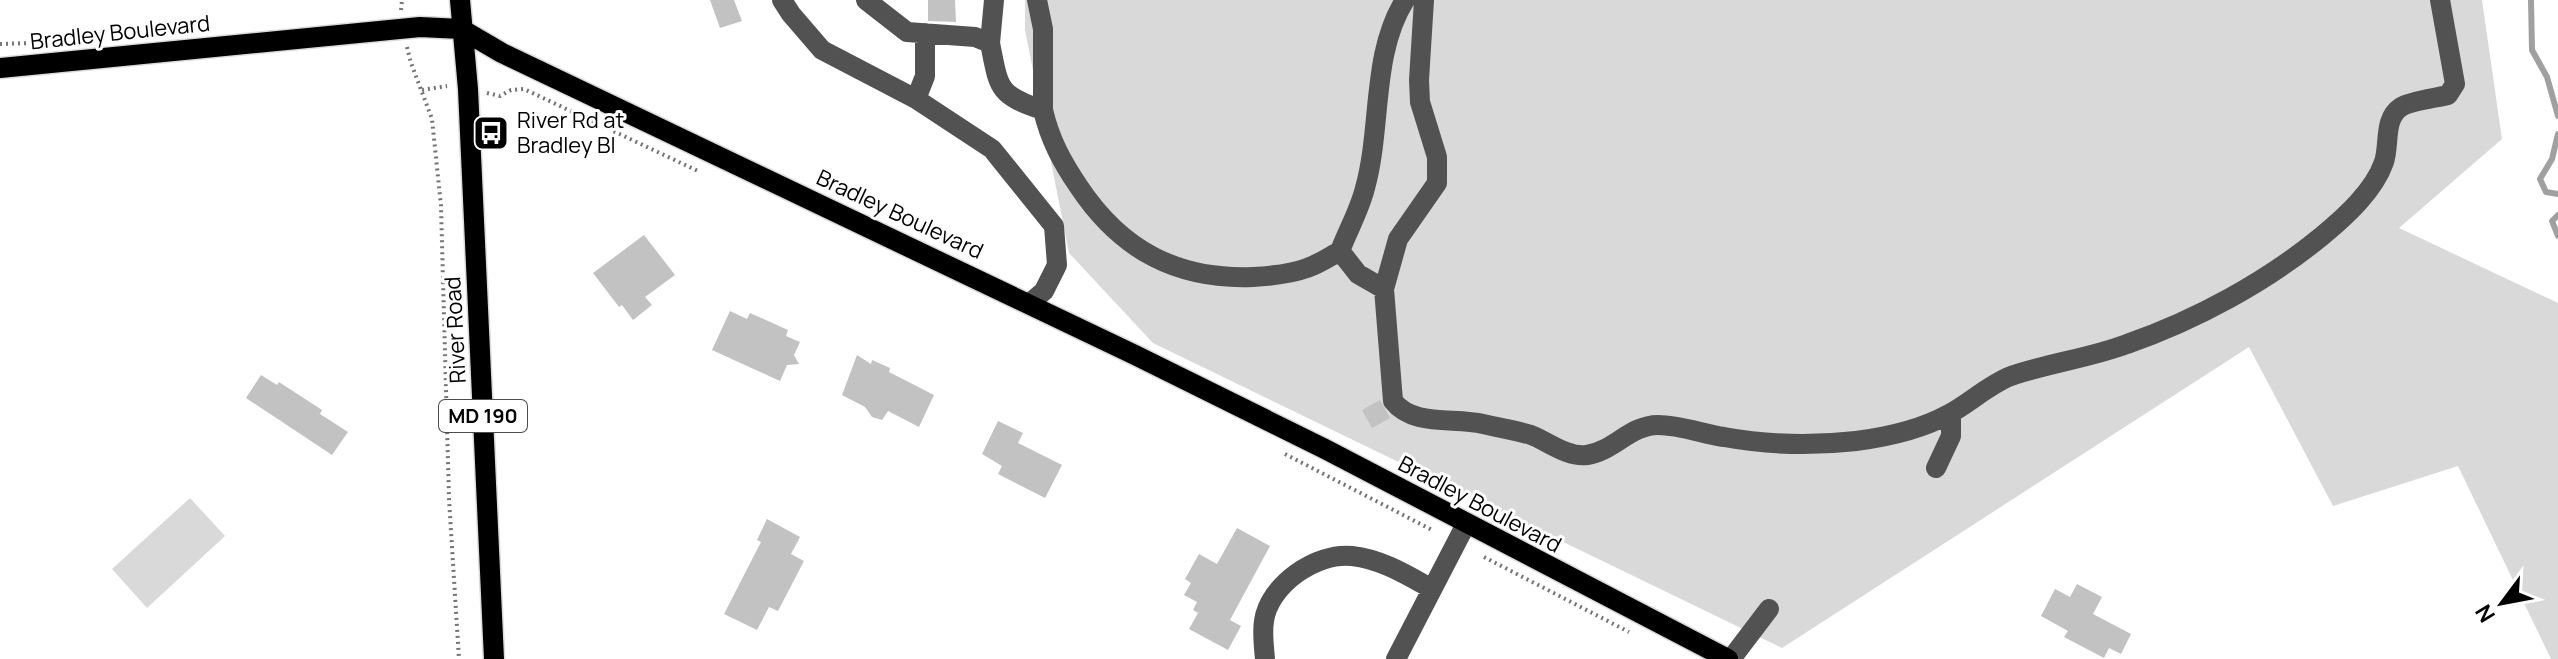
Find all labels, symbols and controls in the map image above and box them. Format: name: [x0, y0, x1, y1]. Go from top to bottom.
street label: Bradley Boulevard: [29, 8, 211, 56]
place label: River Rd at Bradley Bl: [517, 105, 624, 160]
bus stop icon: River Rd at Bradley Bl: [472, 114, 510, 152]
street label: Bradley Boulevard: [812, 162, 988, 266]
street label: River Road: [437, 276, 473, 384]
road number: MD 190: [439, 400, 527, 432]
street label: Bradley Boulevard: [1393, 448, 1567, 560]
north arrow: [2462, 563, 2542, 643]
text: N: [2468, 599, 2502, 628]

